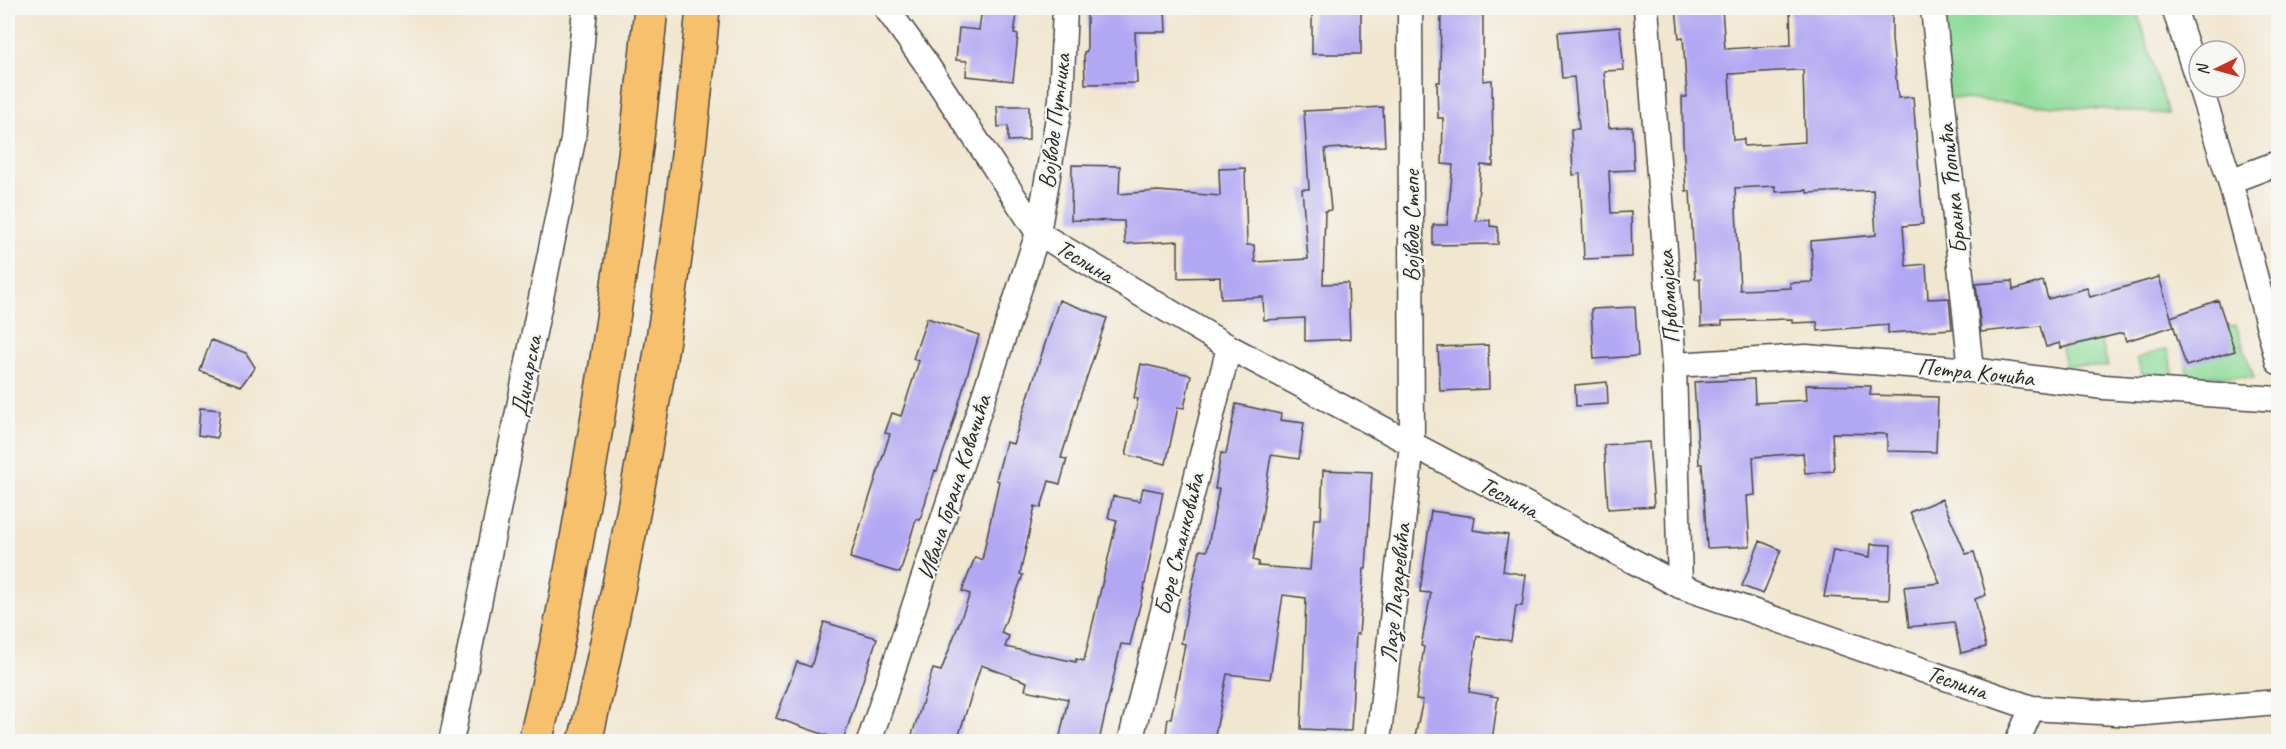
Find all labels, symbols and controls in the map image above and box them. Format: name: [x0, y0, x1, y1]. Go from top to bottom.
north arrow: [2187, 39, 2247, 99]
street label: Војводе Путника: [1031, 51, 1077, 190]
text: N: [2192, 61, 2213, 76]
street label: Бранка Ћопића: [1930, 121, 1974, 255]
street label: Војводе Степе: [1396, 168, 1426, 282]
street label: Теслина: [1051, 232, 1121, 291]
street label: Првомајска: [1650, 248, 1686, 345]
street label: Динарска: [503, 331, 549, 419]
street label: Петра Кочића: [1916, 351, 2037, 393]
street label: Ивана Горана Ковачића: [910, 389, 998, 583]
street label: Боре Станковића: [1147, 469, 1211, 618]
street label: Теслина: [1474, 469, 1545, 526]
street label: Лазе Лазаревића: [1373, 520, 1418, 664]
street label: Теслина: [1923, 658, 1993, 707]

